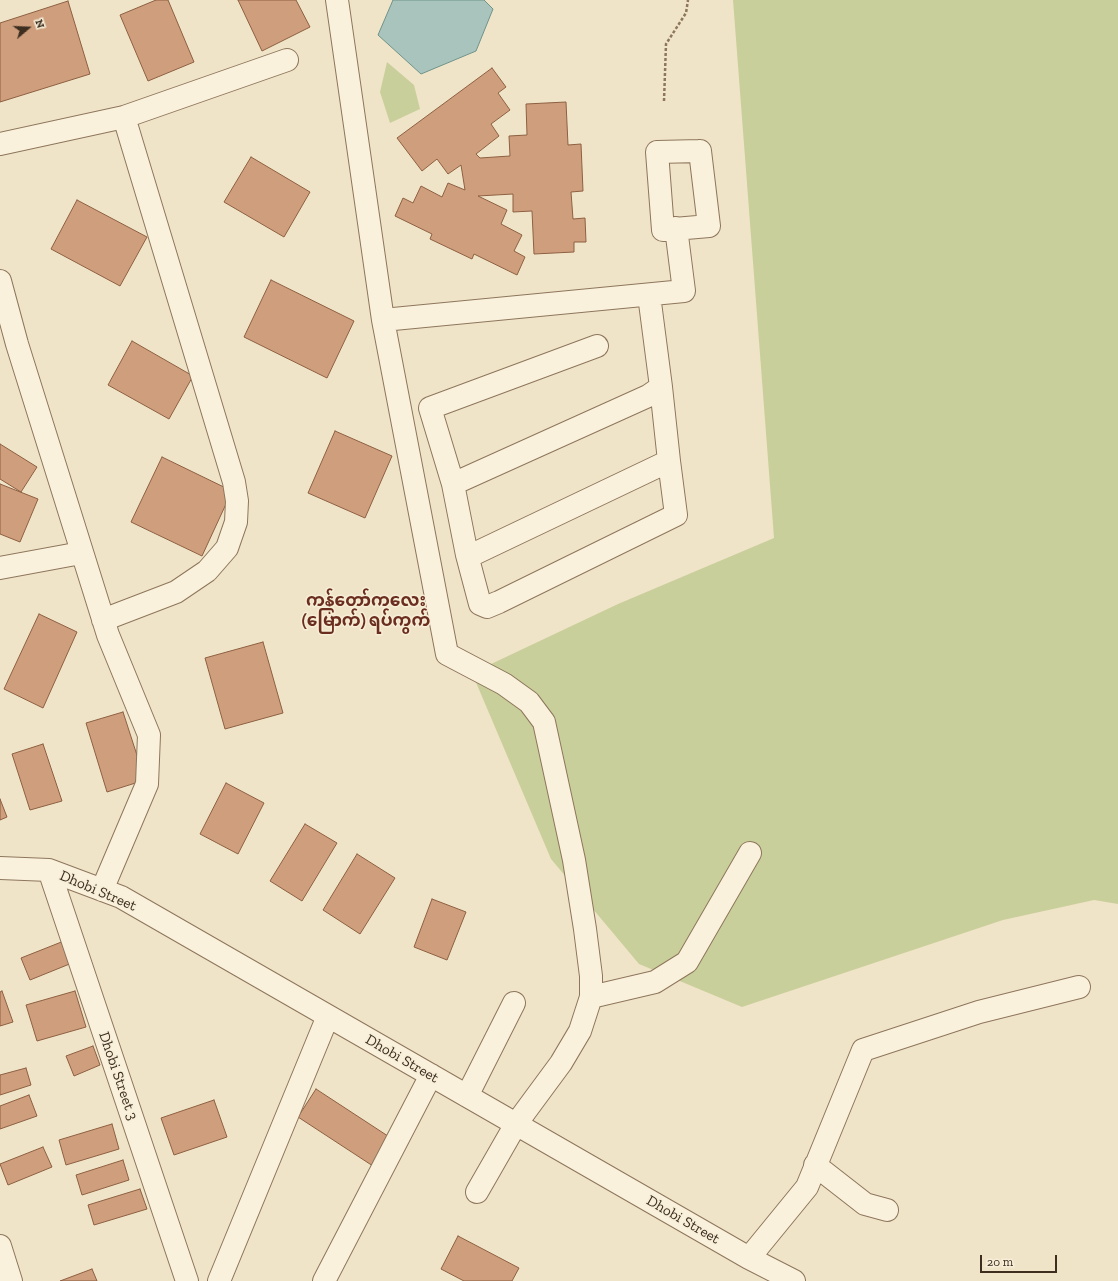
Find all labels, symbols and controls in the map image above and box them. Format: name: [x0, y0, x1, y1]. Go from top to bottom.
north arrow: [8, 8, 48, 48]
text: N: [32, 18, 47, 30]
district label: ကန်တော်ကလေး (မြောက်) ရပ်ကွက်: [302, 591, 430, 631]
street label: Dhobi Street: [57, 867, 139, 915]
street label: Dhobi Street 3: [94, 1029, 142, 1123]
street label: Dhobi Street: [362, 1031, 442, 1087]
street label: Dhobi Street: [643, 1192, 723, 1248]
scale bar: [982, 1247, 1059, 1273]
text: 20 m: [987, 1255, 1013, 1269]

